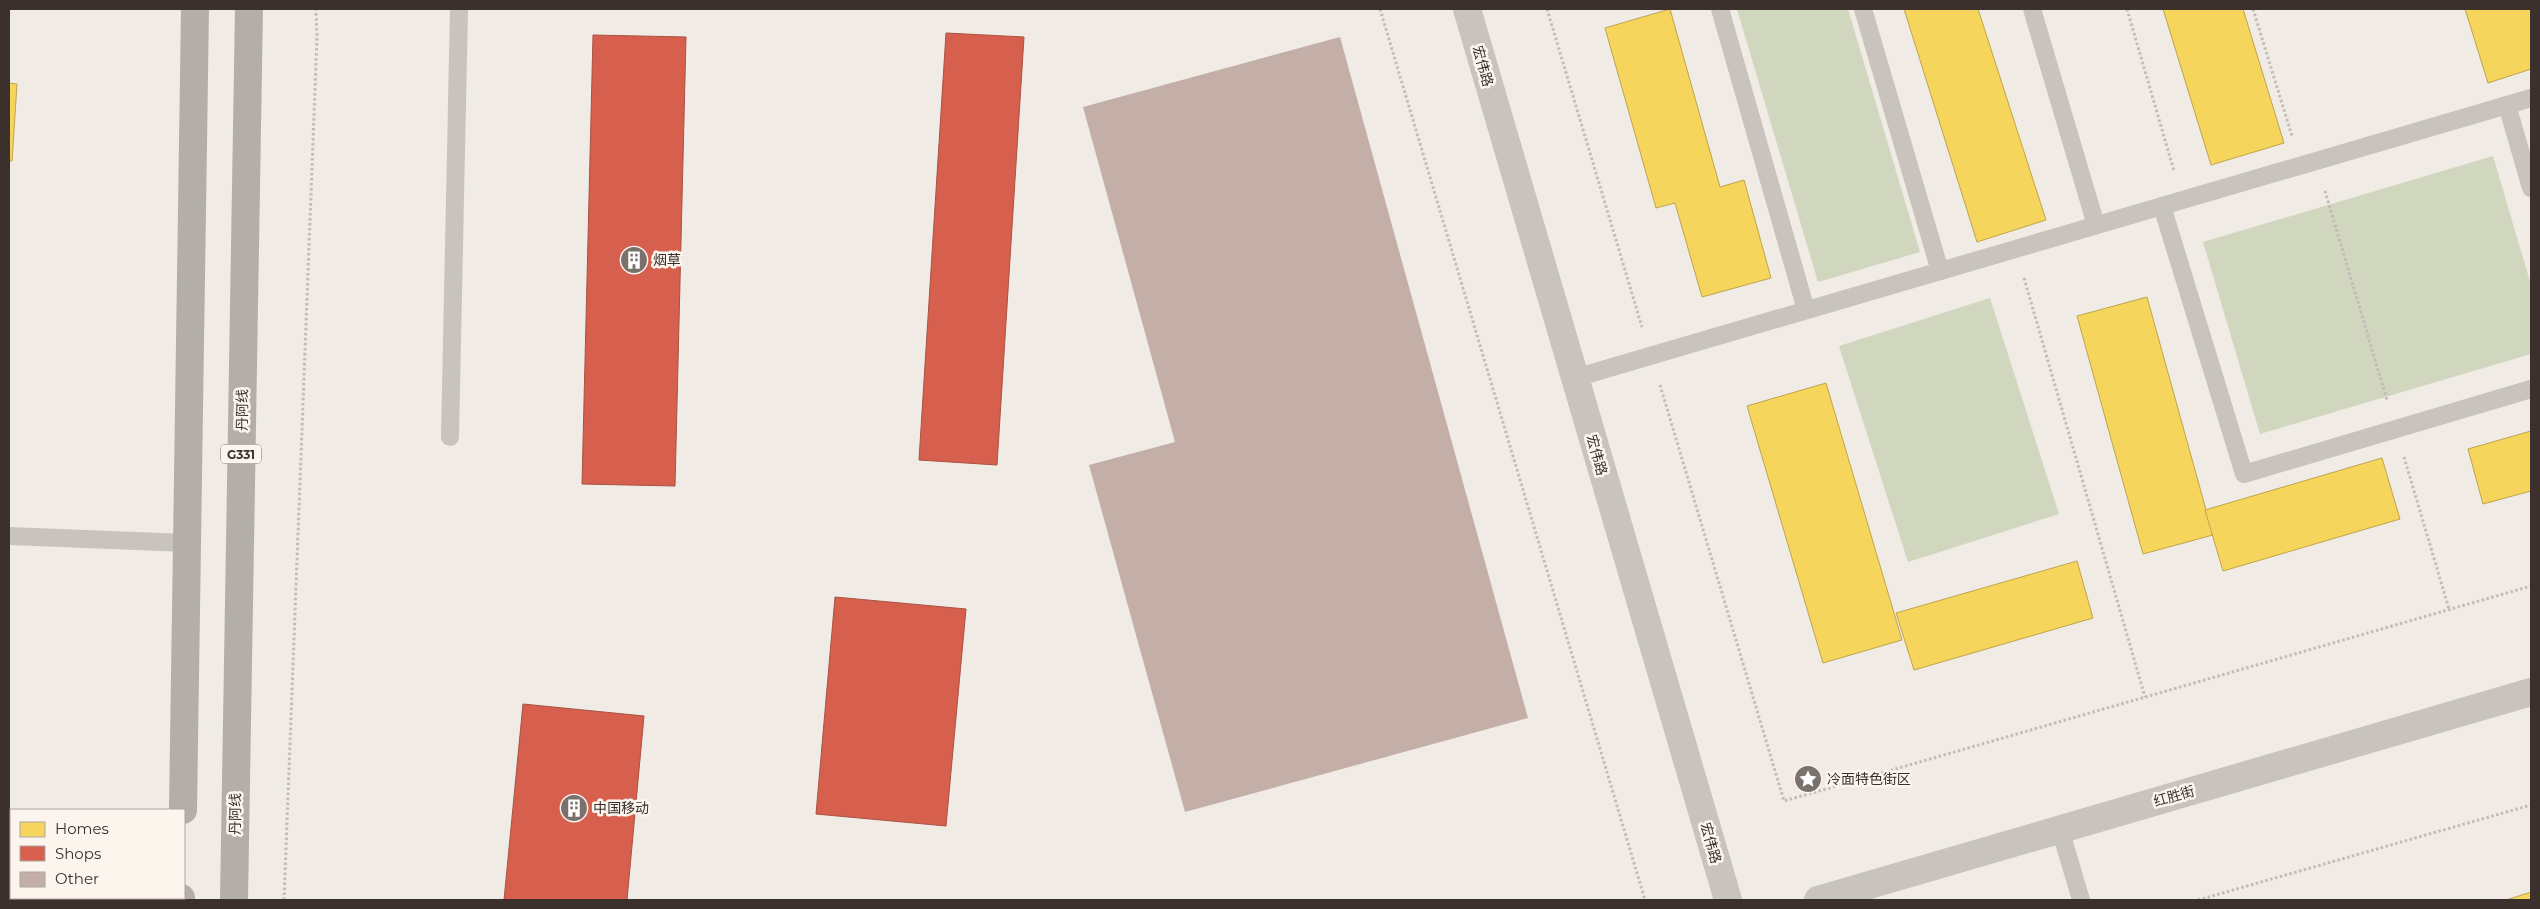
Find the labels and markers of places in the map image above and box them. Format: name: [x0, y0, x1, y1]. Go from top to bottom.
building icon: 烟草: [619, 245, 649, 275]
place label: 烟草: [653, 251, 681, 269]
place icon: 冷面特色街区: [1793, 764, 1823, 794]
place label: 冷面特色街区: [1827, 770, 1911, 788]
building icon: 中国移动: [559, 793, 589, 823]
place label: 中国移动: [593, 799, 649, 817]

